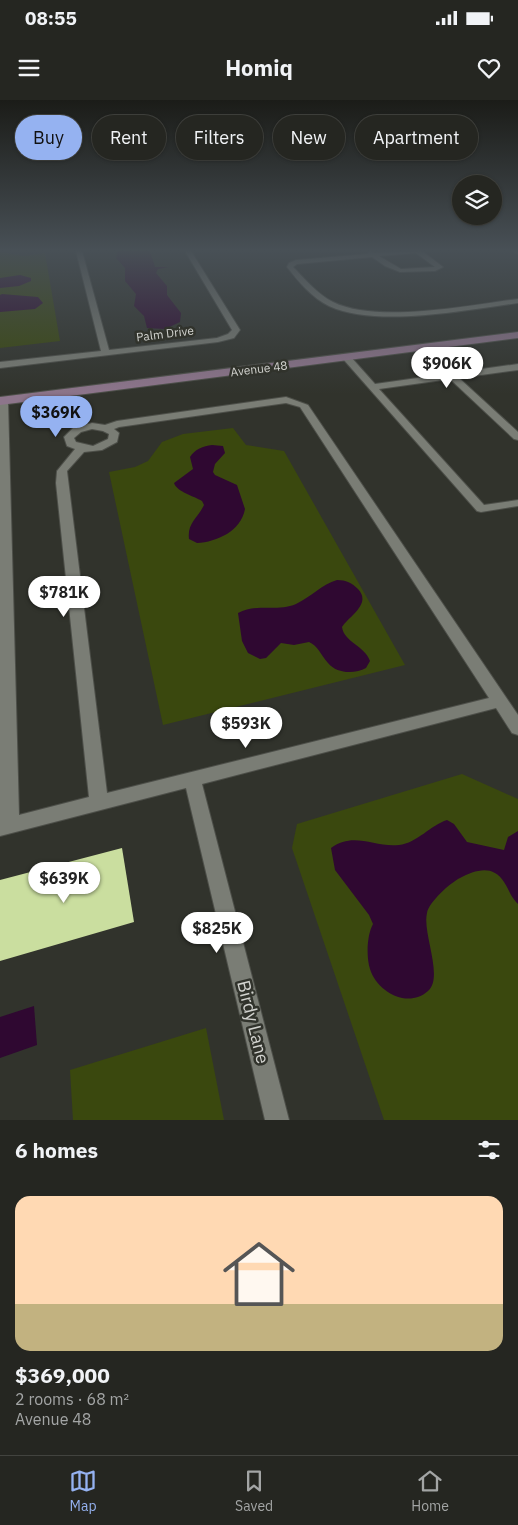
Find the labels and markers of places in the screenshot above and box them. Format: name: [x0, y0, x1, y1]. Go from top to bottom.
pin: $906K: [412, 346, 482, 389]
pin: $369K: [21, 396, 91, 438]
pin: $781K: [29, 576, 99, 618]
pin: $593K: [211, 706, 281, 749]
pin: $639K: [29, 862, 99, 904]
pin: $825K: [182, 912, 252, 954]

